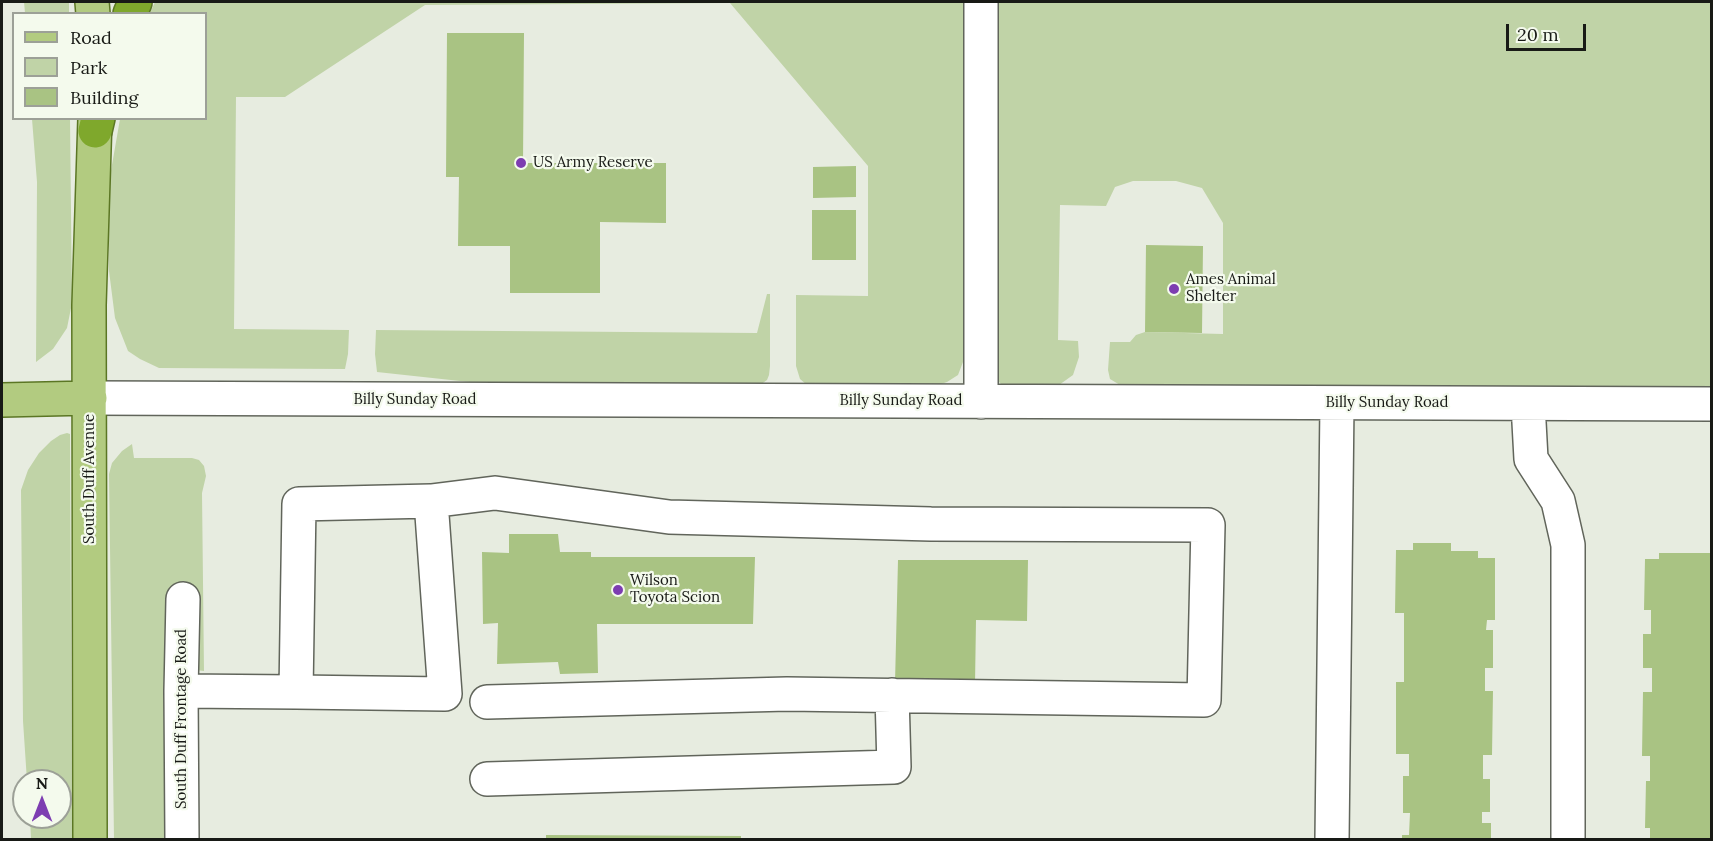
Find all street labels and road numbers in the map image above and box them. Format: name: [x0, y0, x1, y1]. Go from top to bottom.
street label: Billy Sunday Road: [353, 391, 477, 409]
street label: Billy Sunday Road: [839, 392, 963, 410]
street label: Billy Sunday Road: [1325, 394, 1449, 412]
street label: South Duff Avenue: [81, 414, 99, 544]
street label: South Duff Frontage Road: [173, 629, 191, 809]

